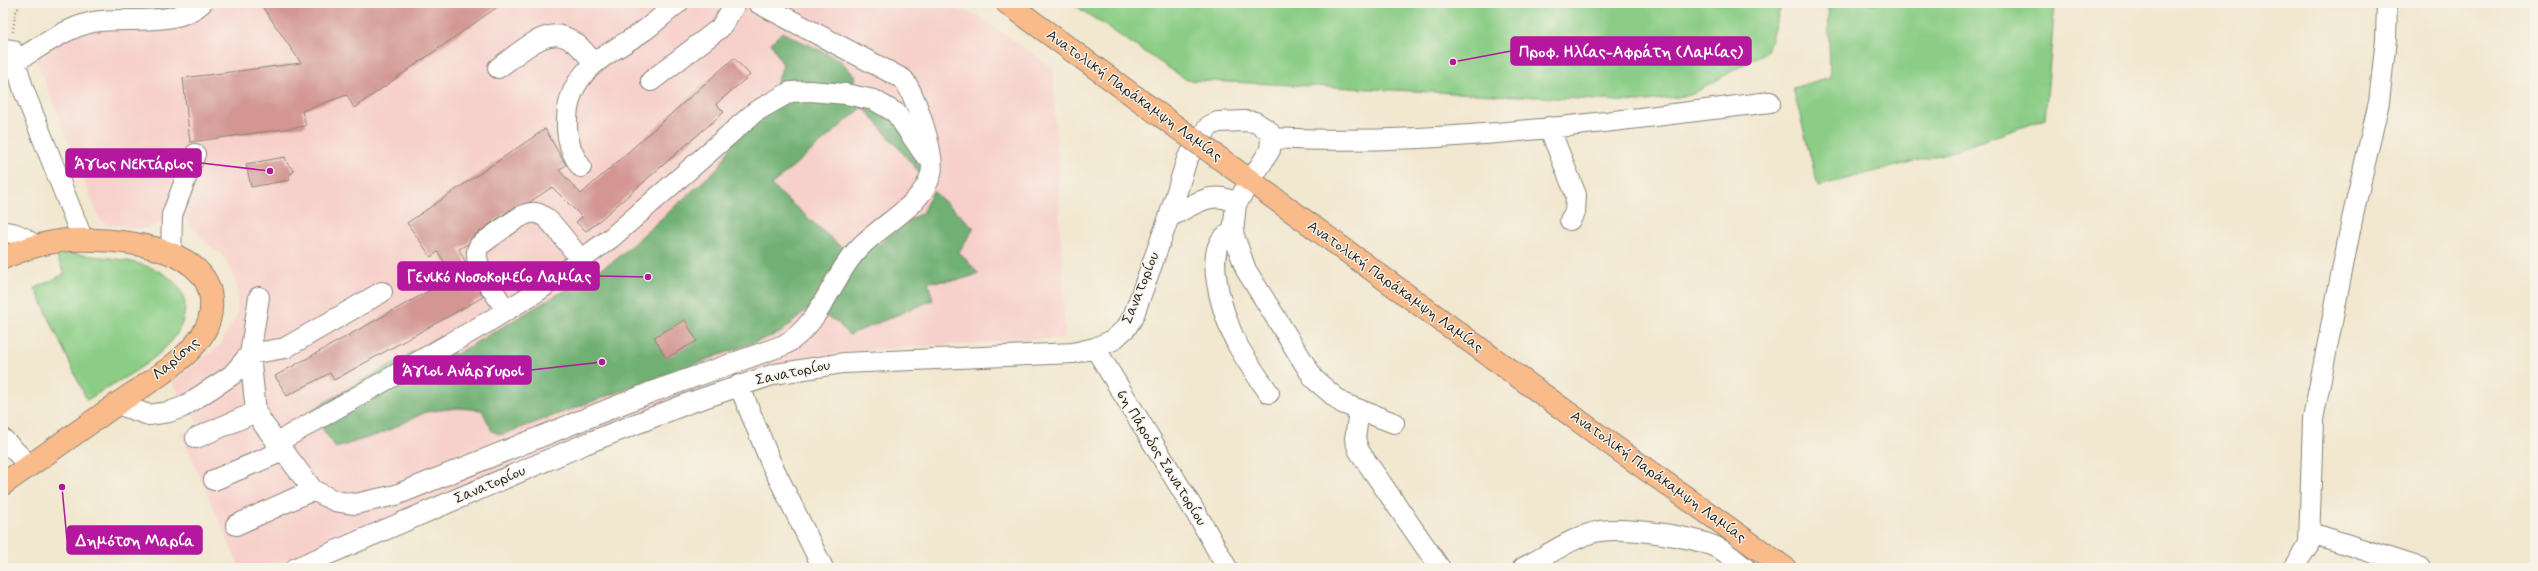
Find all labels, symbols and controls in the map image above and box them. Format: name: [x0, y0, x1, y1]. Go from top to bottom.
street label: Ανατολική Παράκαμψη Λαμίας: [1042, 25, 1226, 167]
callout: Προφ. Ηλίας-Αφράτη (Λαμίας): [1511, 37, 1751, 65]
text: Προφ. Ηλίας-Αφράτη (Λαμίας): [1519, 42, 1743, 63]
callout: Άγιος Νεκτάριος: [66, 149, 201, 177]
text: Άγιος Νεκτάριος: [75, 154, 193, 175]
street label: Ανατολική Παράκαμψη Λαμίας: [1303, 216, 1487, 358]
street label: Σανατορίου: [1118, 249, 1165, 327]
callout: Γενικό Νοσοκομείο Λαμίας: [398, 262, 599, 290]
text: Γενικό Νοσοκομείο Λαμίας: [407, 267, 591, 288]
street label: Λαρίσης: [148, 333, 204, 385]
street label: Σανατορίου: [754, 355, 832, 391]
callout: Άγιοι Ανάργυροι: [394, 356, 531, 384]
text: Άγιοι Ανάργυροι: [402, 361, 525, 382]
street label: 6η Πάροδος Σανατορίου: [1111, 386, 1211, 530]
street label: Ανατολική Παράκαμψη Λαμίας: [1566, 406, 1750, 548]
street label: Σανατορίου: [451, 461, 529, 509]
callout: Δημότση Μαρία: [67, 526, 202, 554]
text: Δημότση Μαρία: [74, 531, 195, 552]

